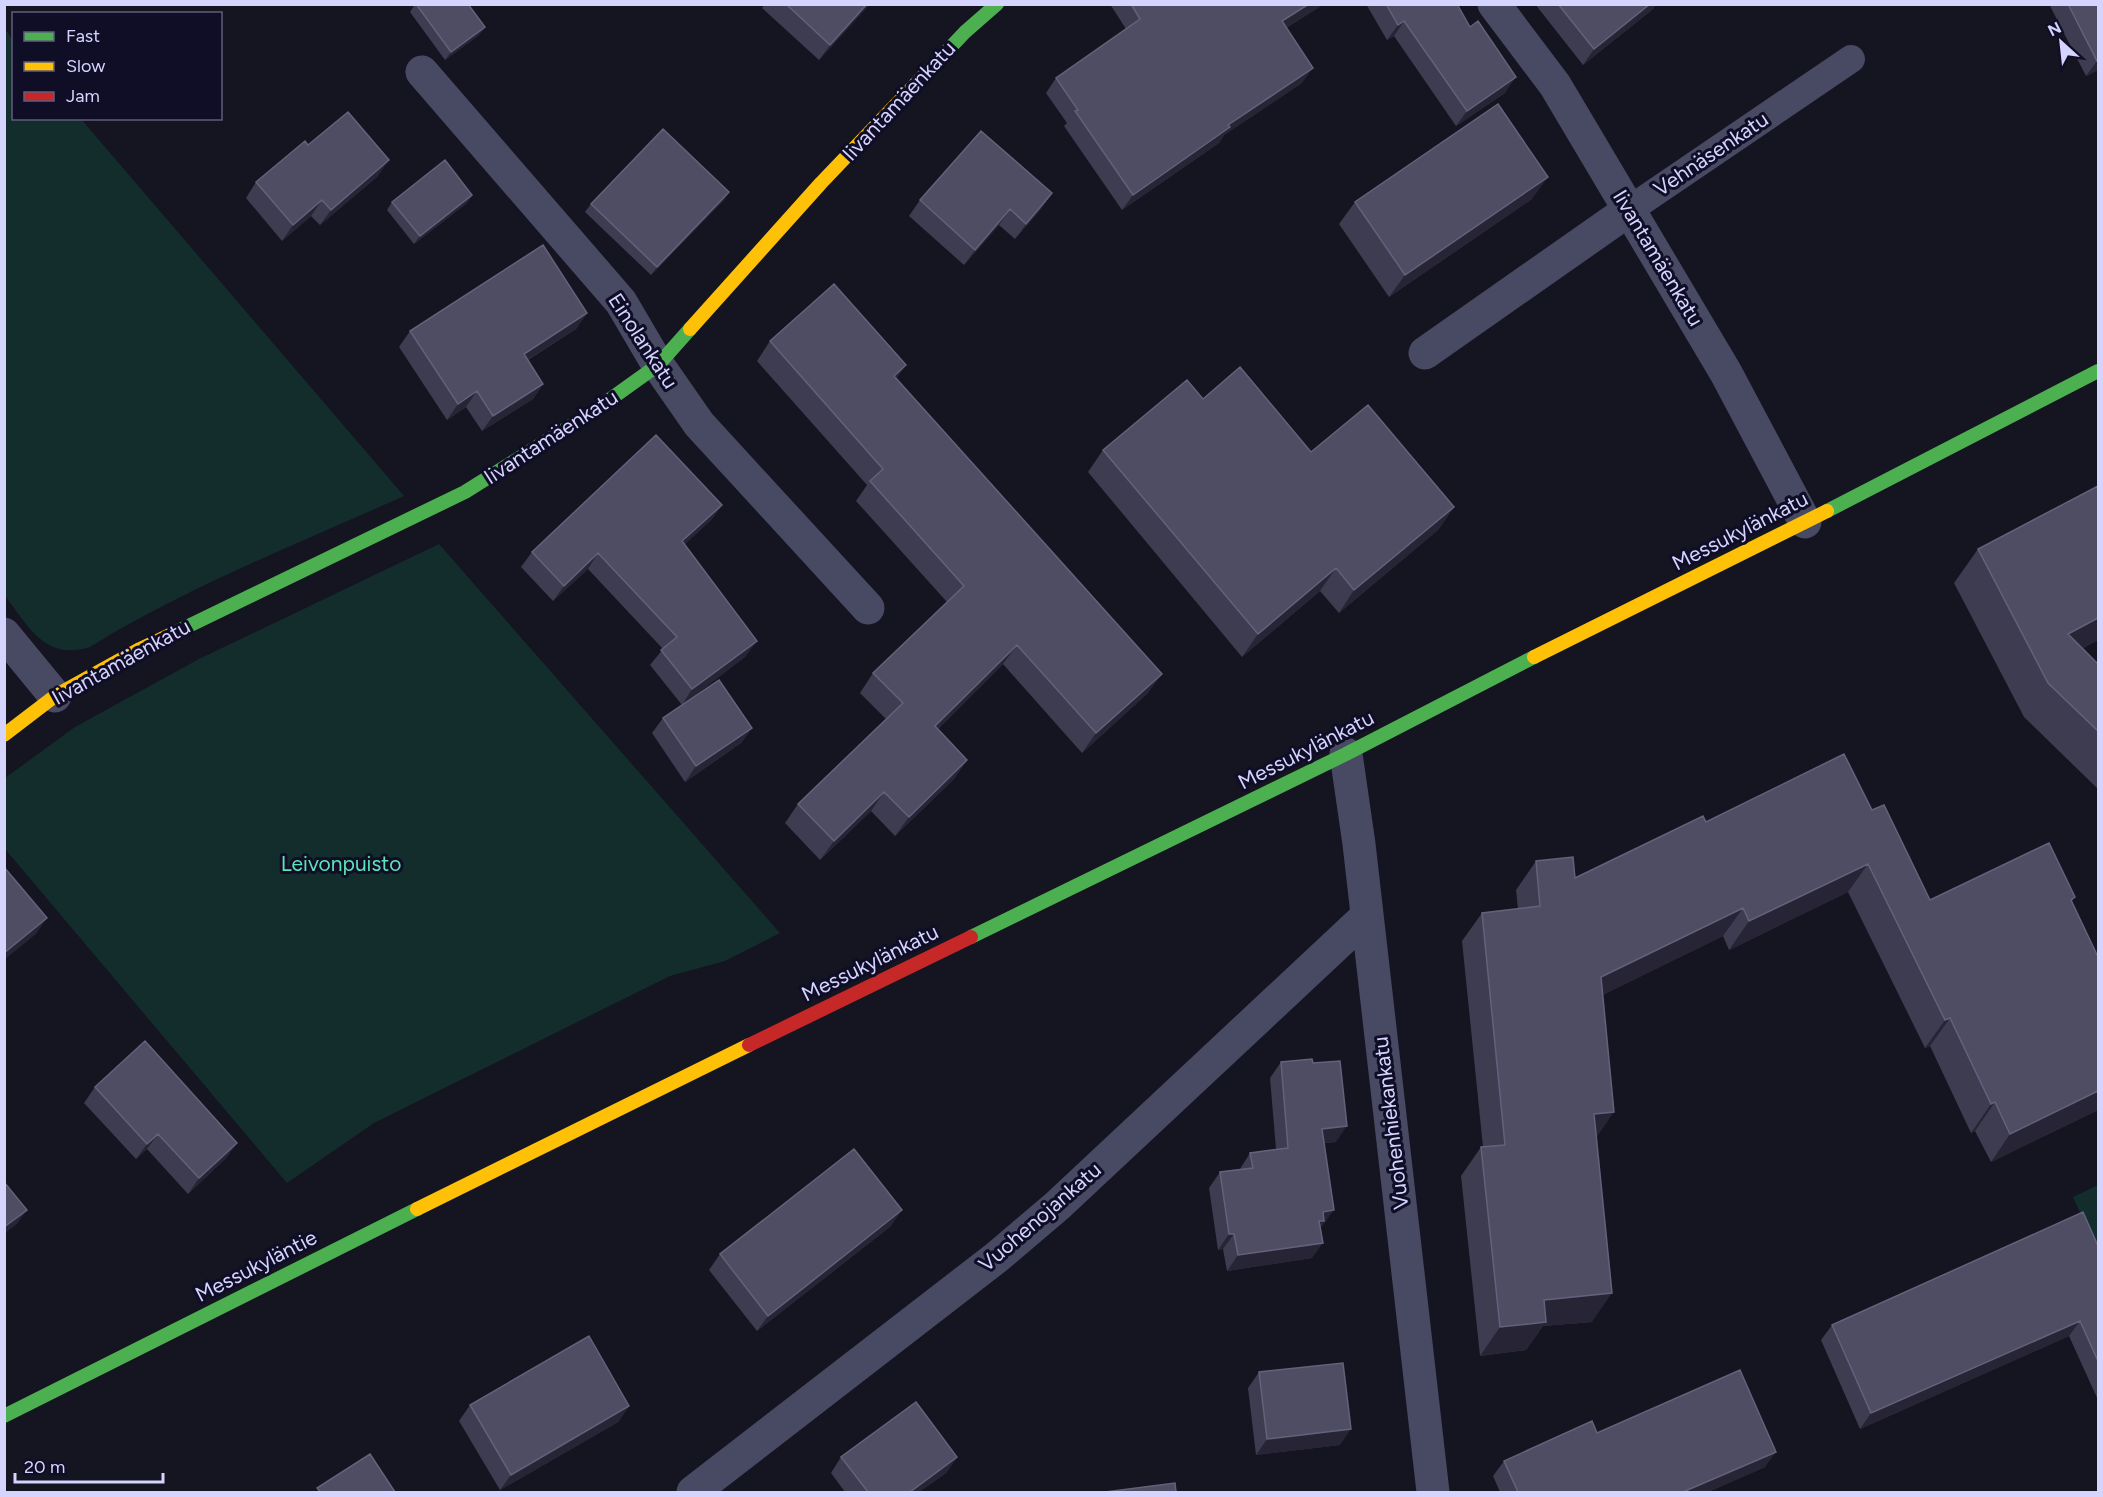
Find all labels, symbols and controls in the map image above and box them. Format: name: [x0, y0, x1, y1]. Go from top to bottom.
legend: [12, 12, 222, 120]
north arrow: [2031, 12, 2091, 72]
text: N: [2045, 18, 2064, 40]
text: Fast: [66, 25, 100, 47]
street label: Iivantamäenkatu: [837, 36, 960, 166]
text: Slow: [66, 55, 105, 77]
text: Jam: [66, 85, 100, 107]
street label: Vehnäsenkatu: [1649, 106, 1773, 201]
street label: Iivantamäenkatu: [1608, 185, 1709, 330]
street label: Einolankatu: [603, 288, 683, 393]
street label: Iivantamäenkatu: [479, 384, 622, 489]
street label: Messukylänkatu: [1668, 486, 1812, 576]
street label: Iivantamäenkatu: [47, 613, 194, 710]
street label: Messukylänkatu: [1234, 705, 1378, 795]
park label: Leivonpuisto: [281, 851, 401, 876]
street label: Messukylänkatu: [797, 919, 942, 1006]
street label: Vuohenhiekankatu: [1367, 1035, 1414, 1211]
street label: Vuohenojankatu: [973, 1157, 1106, 1277]
street label: Messukyläntie: [191, 1224, 321, 1307]
scale bar: [15, 1446, 164, 1484]
text: 20 m: [24, 1456, 65, 1478]

